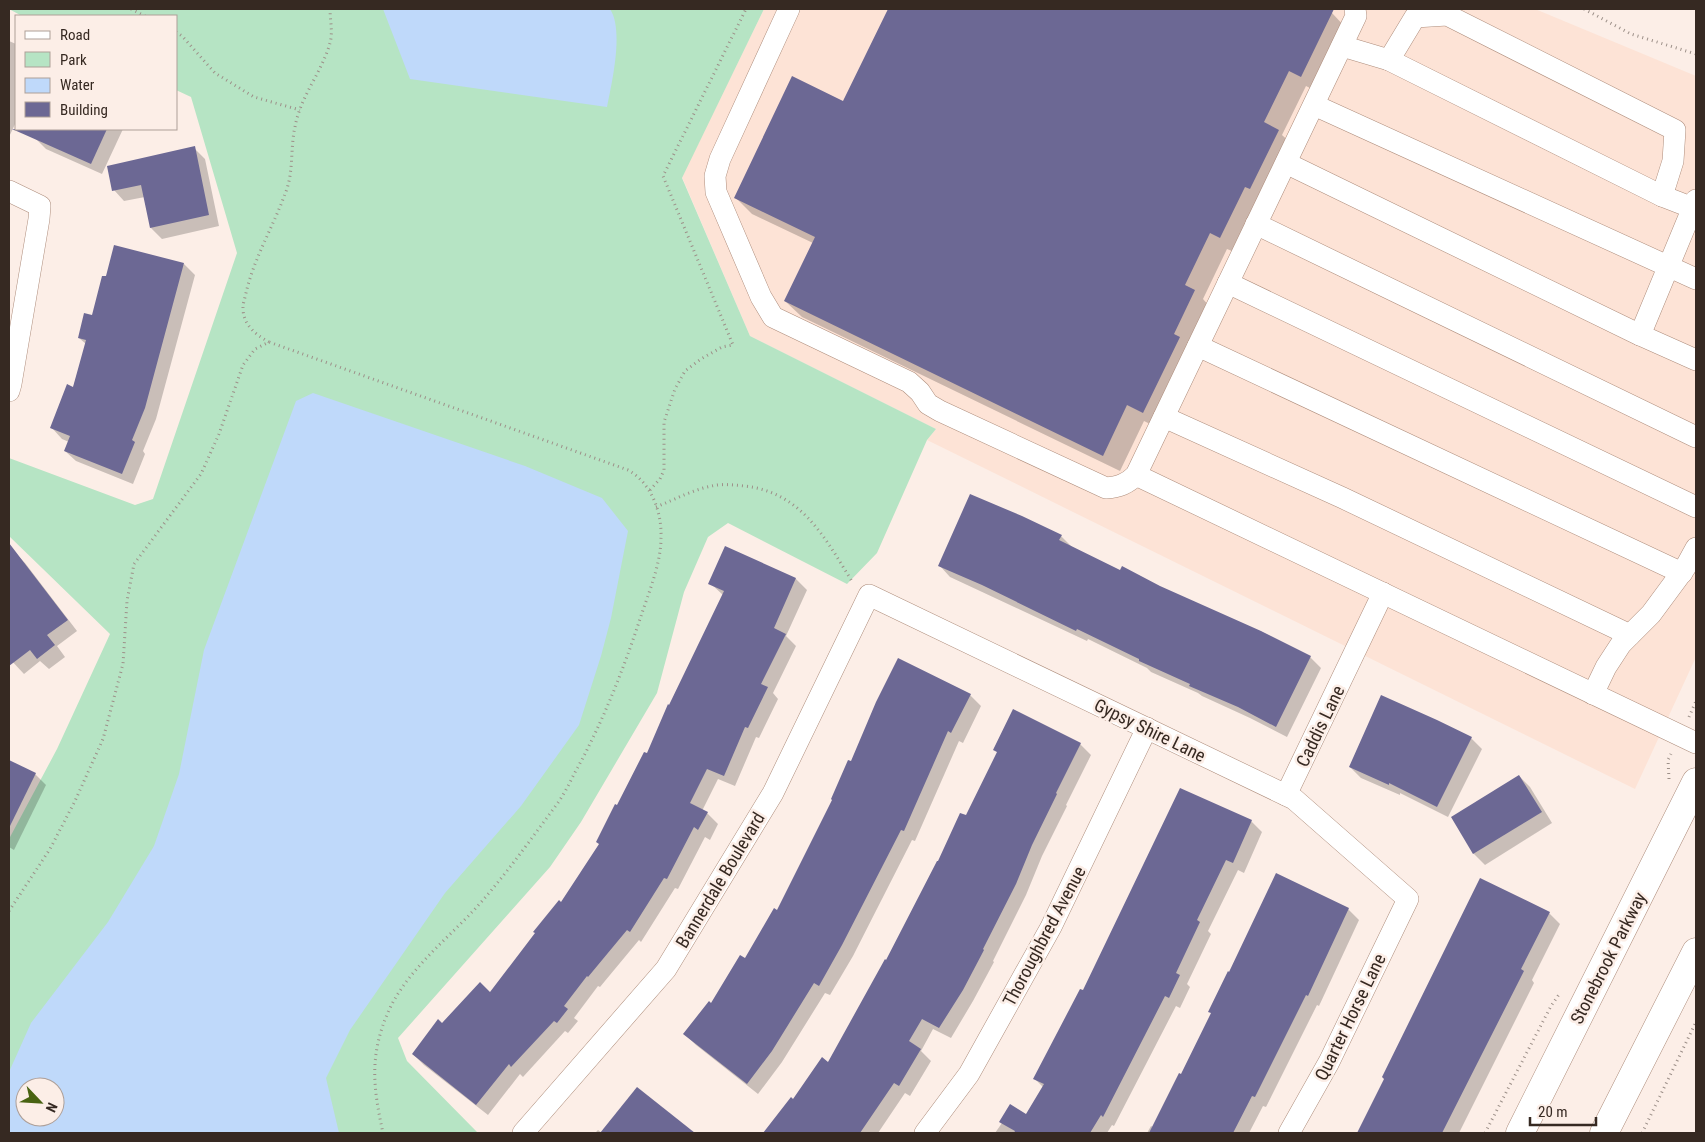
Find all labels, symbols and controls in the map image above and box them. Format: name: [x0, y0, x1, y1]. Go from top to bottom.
legend: [15, 15, 178, 130]
text: Road: [60, 26, 90, 44]
text: Park: [60, 51, 87, 69]
text: Water: [60, 76, 95, 94]
text: Building: [60, 101, 108, 119]
street label: Caddis Lane: [1291, 682, 1349, 770]
street label: Gypsy Shire Lane: [1091, 694, 1209, 766]
street label: Bannerdale Boulevard: [671, 808, 769, 952]
street label: Thoroughbred Avenue: [998, 863, 1090, 1009]
street label: Stonebrook Parkway: [1566, 888, 1650, 1027]
street label: Quarter Horse Lane: [1310, 950, 1390, 1084]
north arrow: [15, 1077, 65, 1127]
scale bar: [1530, 1094, 1596, 1126]
text: N: [43, 1100, 61, 1115]
text: 20 m: [1538, 1103, 1568, 1121]

